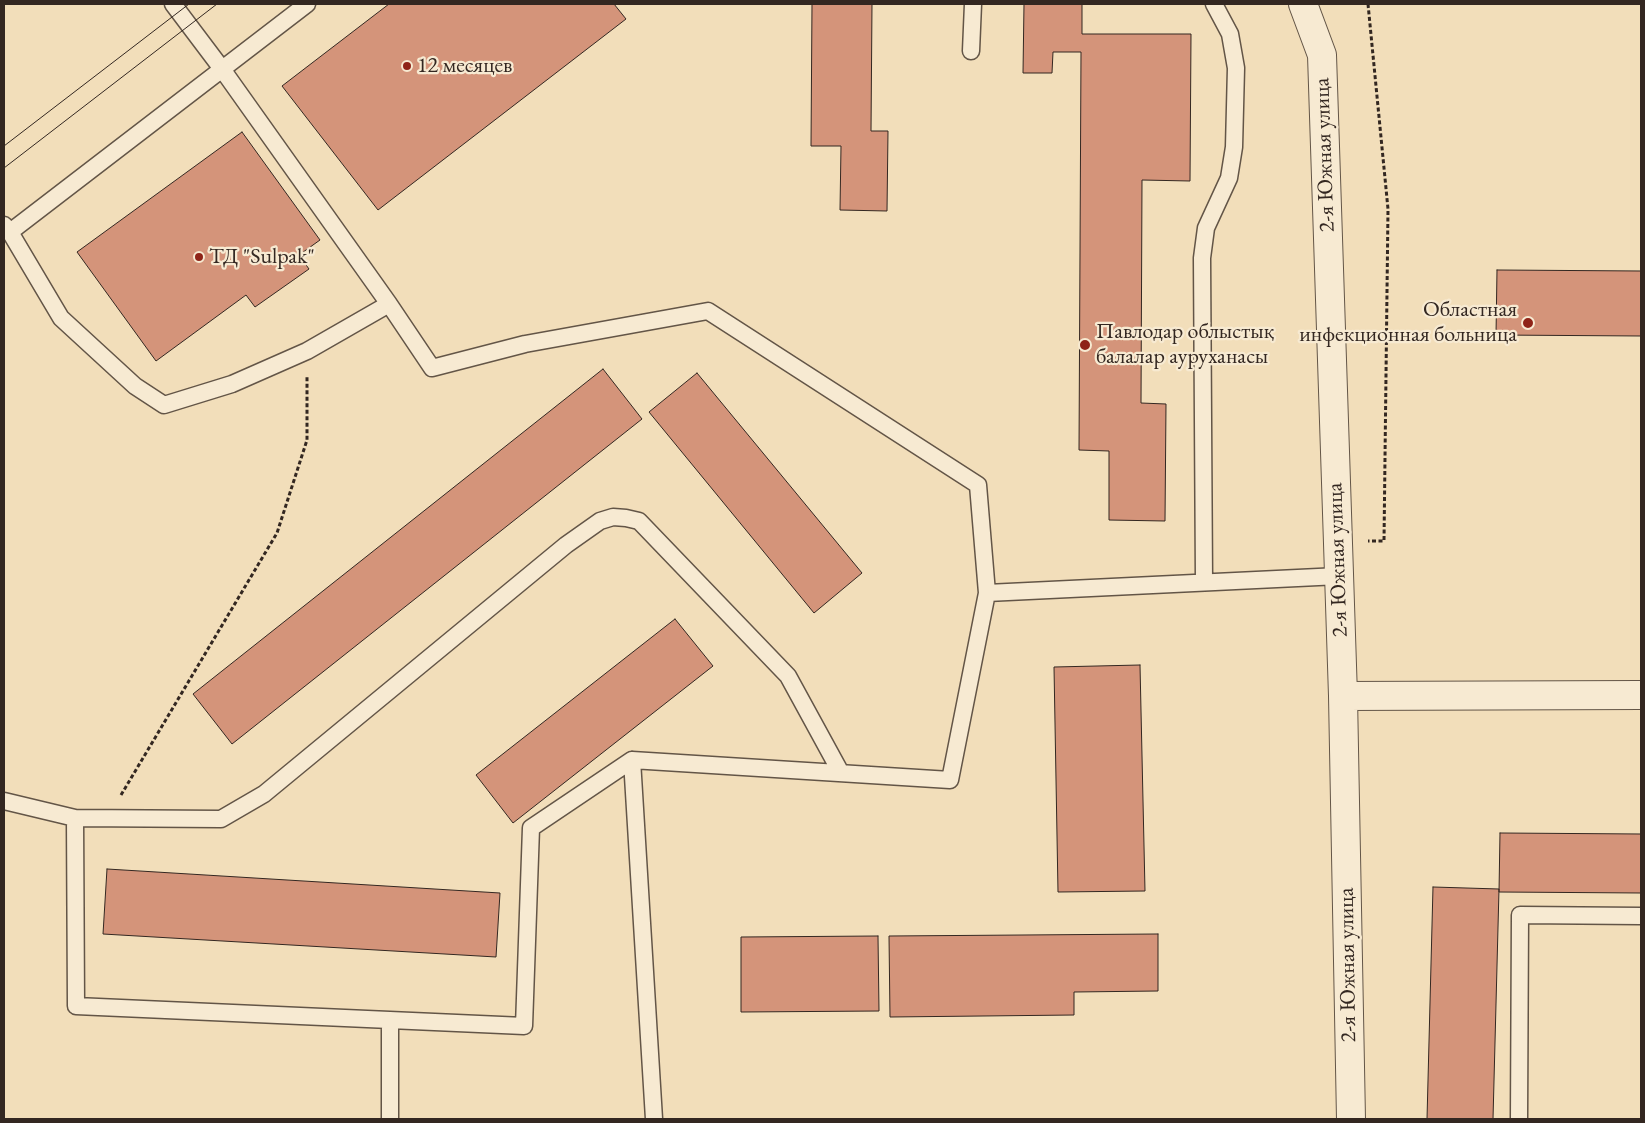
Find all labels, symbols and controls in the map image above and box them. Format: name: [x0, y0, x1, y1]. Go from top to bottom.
place label: 12 месяцев: [417, 53, 512, 79]
marker: 12 месяцев: [401, 60, 413, 72]
street label: 2-я Южная улица: [1309, 77, 1341, 233]
place label: ТД "Sulpak": [209, 244, 315, 270]
marker: ТД "Sulpak": [193, 251, 205, 263]
place label: Областная инфекционная больница: [1299, 297, 1517, 348]
marker: Областная инфекционная больница: [1521, 316, 1535, 330]
place label: Павлодар облыстық балалар ауруханасы: [1096, 319, 1274, 371]
marker: Павлодар облыстық балалар ауруханасы: [1078, 338, 1092, 352]
street label: 2-я Южная улица: [1322, 482, 1354, 638]
street label: 2-я Южная улица: [1333, 887, 1363, 1043]

